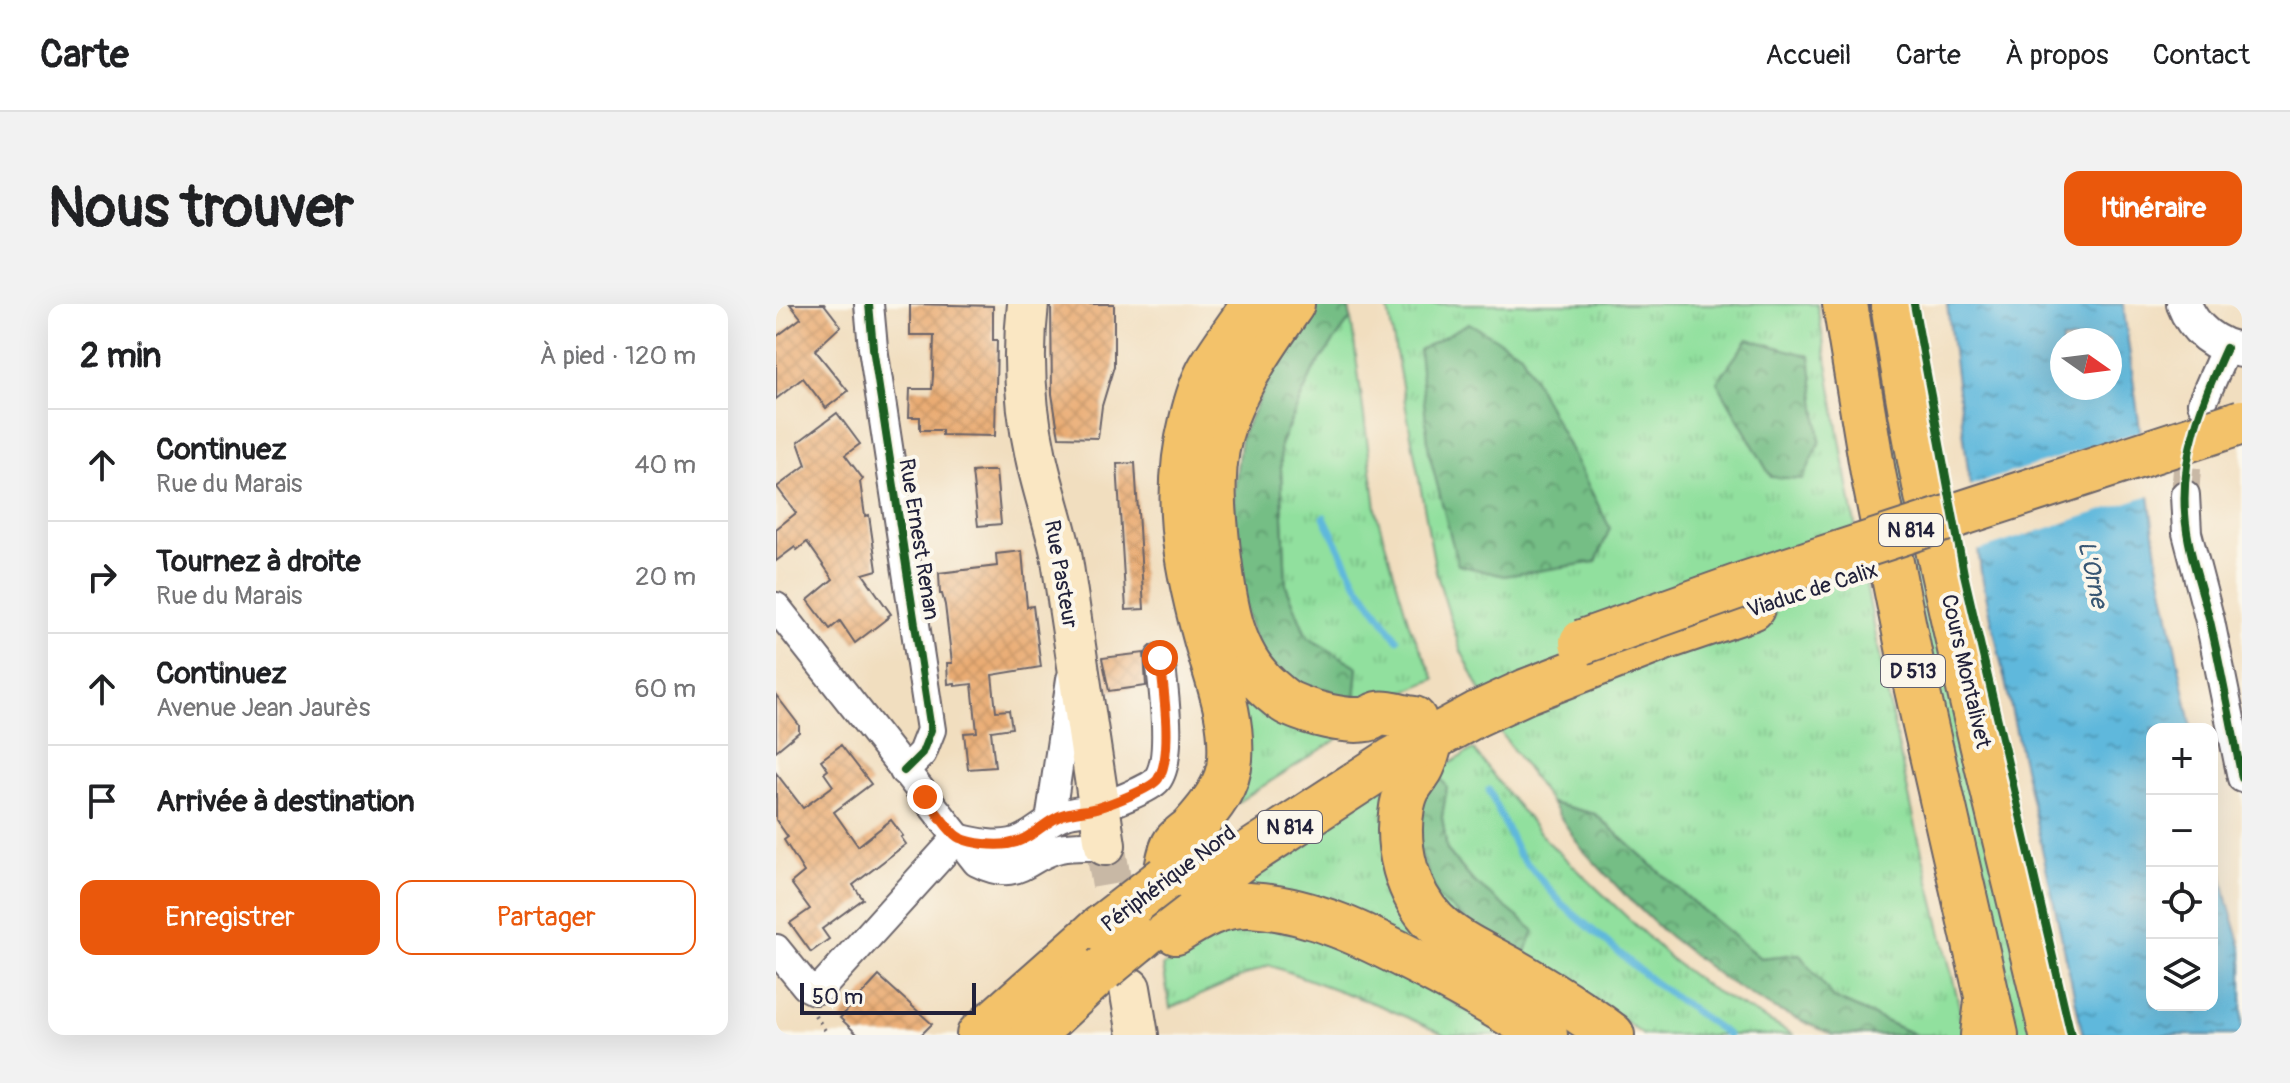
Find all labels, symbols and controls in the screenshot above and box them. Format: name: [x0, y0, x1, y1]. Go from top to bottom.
text: Carte: [40, 31, 129, 79]
text: Accueil: [1765, 38, 1852, 73]
text: Carte: [1896, 38, 1961, 73]
text: À propos: [2005, 38, 2109, 73]
text: Contact: [2153, 38, 2250, 73]
button: Itinéraire: [2064, 171, 2242, 246]
text: Nous trouver: [48, 174, 354, 243]
north arrow: [2050, 328, 2122, 400]
text: 2 min: [80, 335, 162, 378]
text: À pied · 120 m: [540, 340, 696, 372]
text: Continuez: [156, 431, 287, 468]
icon: ahead: [80, 443, 124, 487]
text: 40 m: [634, 449, 696, 481]
street label: Rue Ernest Renan: [892, 456, 946, 622]
text: Rue du Marais: [156, 468, 302, 500]
road number: N 814: [1879, 514, 1943, 546]
street label: Rue Pasteur: [1038, 518, 1084, 631]
water label: L'Orne: [2071, 538, 2114, 612]
text: Tournez à droite: [156, 543, 360, 580]
icon: right: [80, 555, 124, 599]
street label: Viaduc de Calix: [1743, 556, 1881, 624]
text: 20 m: [635, 561, 696, 593]
text: Rue du Marais: [156, 580, 302, 612]
street label: Cours Montalivet: [1935, 592, 1997, 751]
route start: [1142, 640, 1178, 676]
text: Continuez: [156, 655, 287, 692]
road number: D 513: [1881, 655, 1945, 687]
icon: ahead: [80, 667, 124, 711]
text: 60 m: [634, 673, 696, 705]
text: Avenue Jean Jaurès: [156, 692, 370, 724]
map controls: [2146, 723, 2218, 1011]
button: +: [2146, 723, 2218, 795]
icon: arrive: [80, 779, 124, 823]
route end: [907, 779, 943, 815]
text: Arrivée à destination: [156, 783, 415, 820]
button: −: [2146, 795, 2218, 867]
road number: N 814: [1258, 811, 1322, 843]
street label: Périphérique Nord: [1096, 819, 1242, 939]
button: locate: [2146, 867, 2218, 939]
button: Enregistrer: [80, 880, 380, 955]
button: Partager: [396, 880, 696, 955]
button: layers: [2146, 939, 2218, 1011]
scale bar: [800, 979, 976, 1015]
text: 50 m: [812, 983, 863, 1011]

